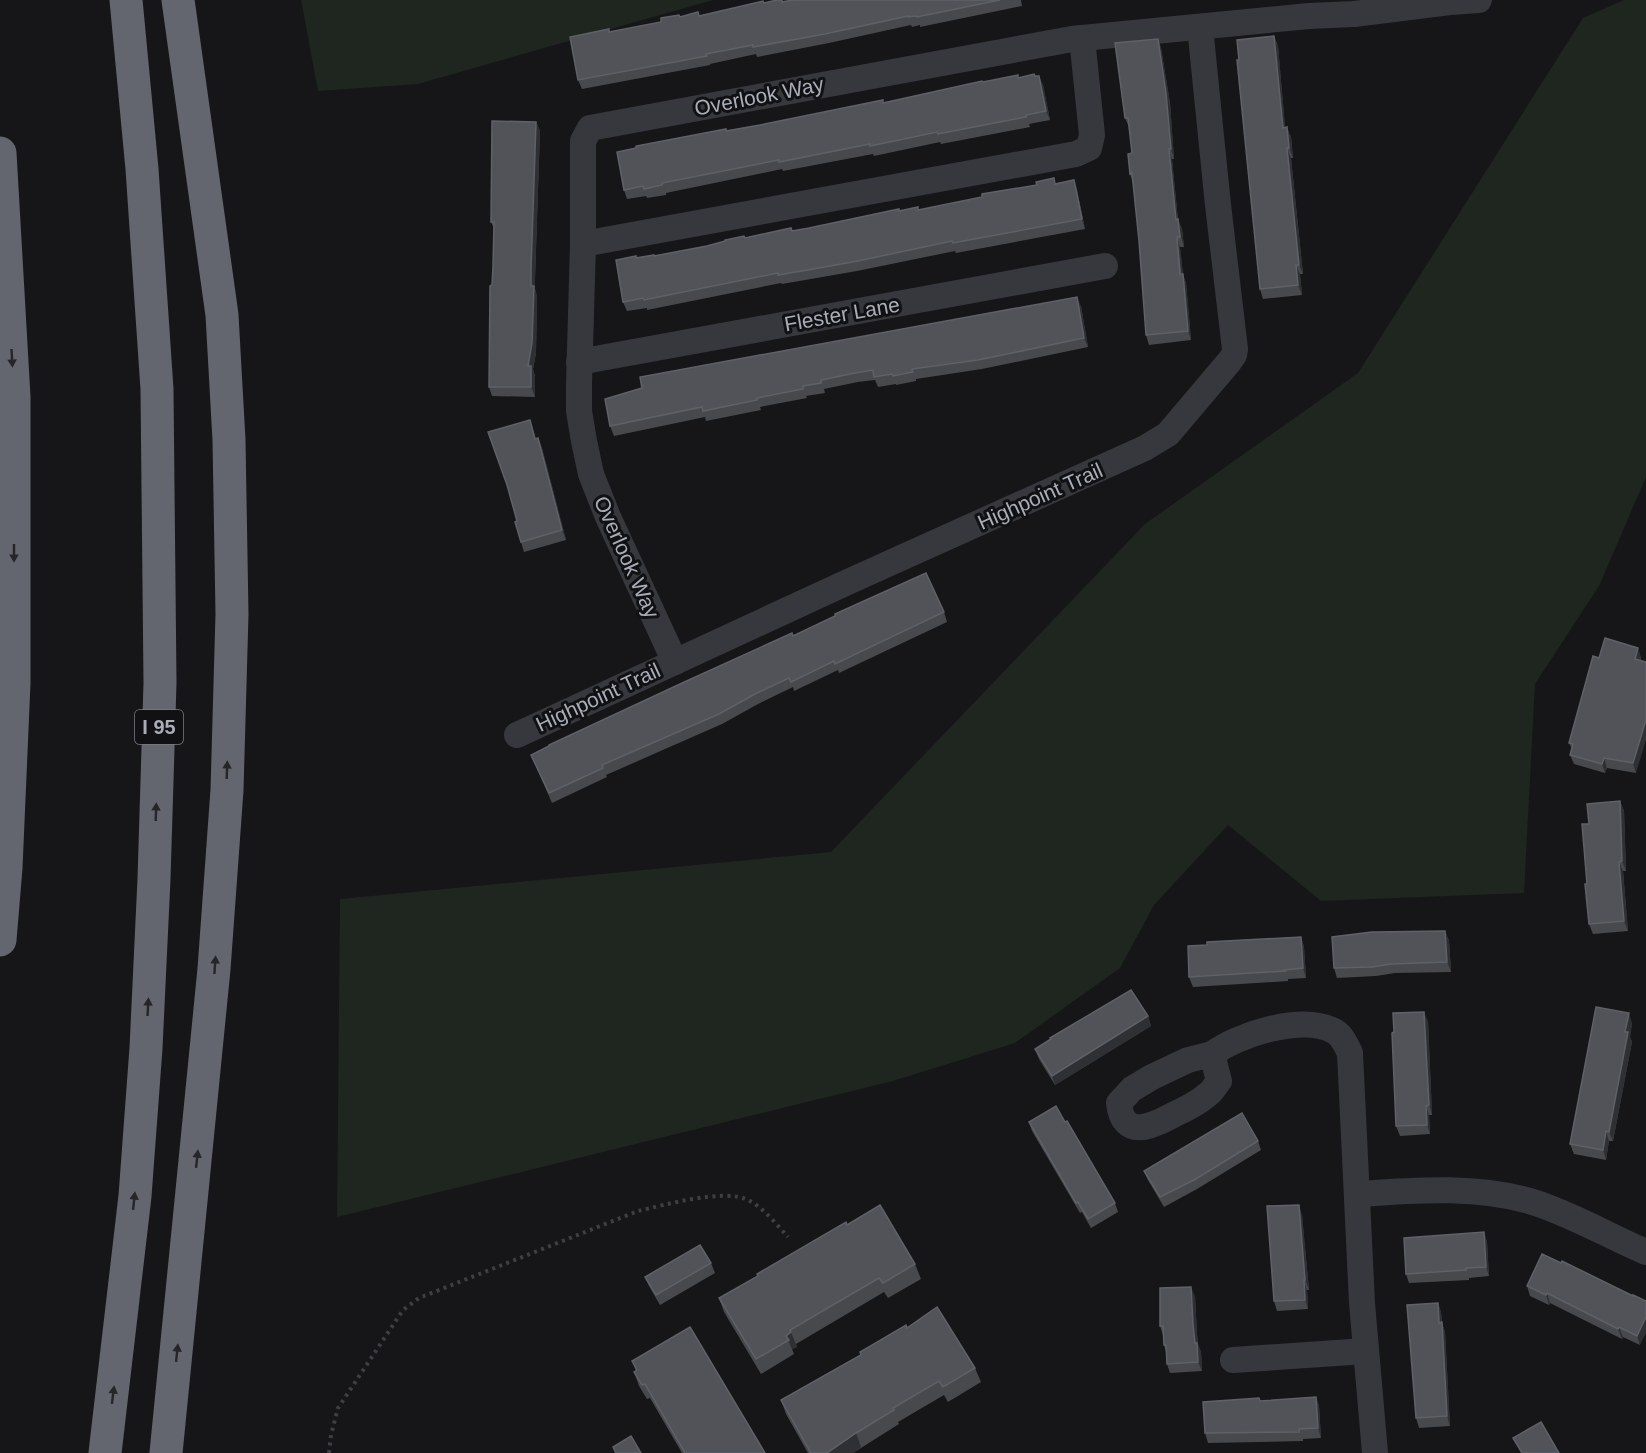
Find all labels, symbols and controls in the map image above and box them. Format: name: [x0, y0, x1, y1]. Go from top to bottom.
street label: Overlook Way: [692, 72, 826, 120]
street label: Flester Lane: [783, 293, 901, 335]
one-way arrow: [7, 348, 16, 367]
street label: Highpoint Trail: [974, 458, 1106, 534]
street label: Overlook Way: [590, 492, 664, 622]
one-way arrow: [9, 543, 19, 562]
street label: Highpoint Trail: [532, 658, 664, 736]
road number: I 95: [135, 710, 183, 744]
one-way arrow: [223, 761, 232, 780]
one-way arrow: [152, 802, 161, 821]
one-way arrow: [210, 955, 219, 974]
one-way arrow: [144, 997, 153, 1016]
one-way arrow: [192, 1150, 202, 1169]
one-way arrow: [129, 1192, 139, 1211]
one-way arrow: [172, 1343, 182, 1362]
one-way arrow: [108, 1385, 117, 1404]

